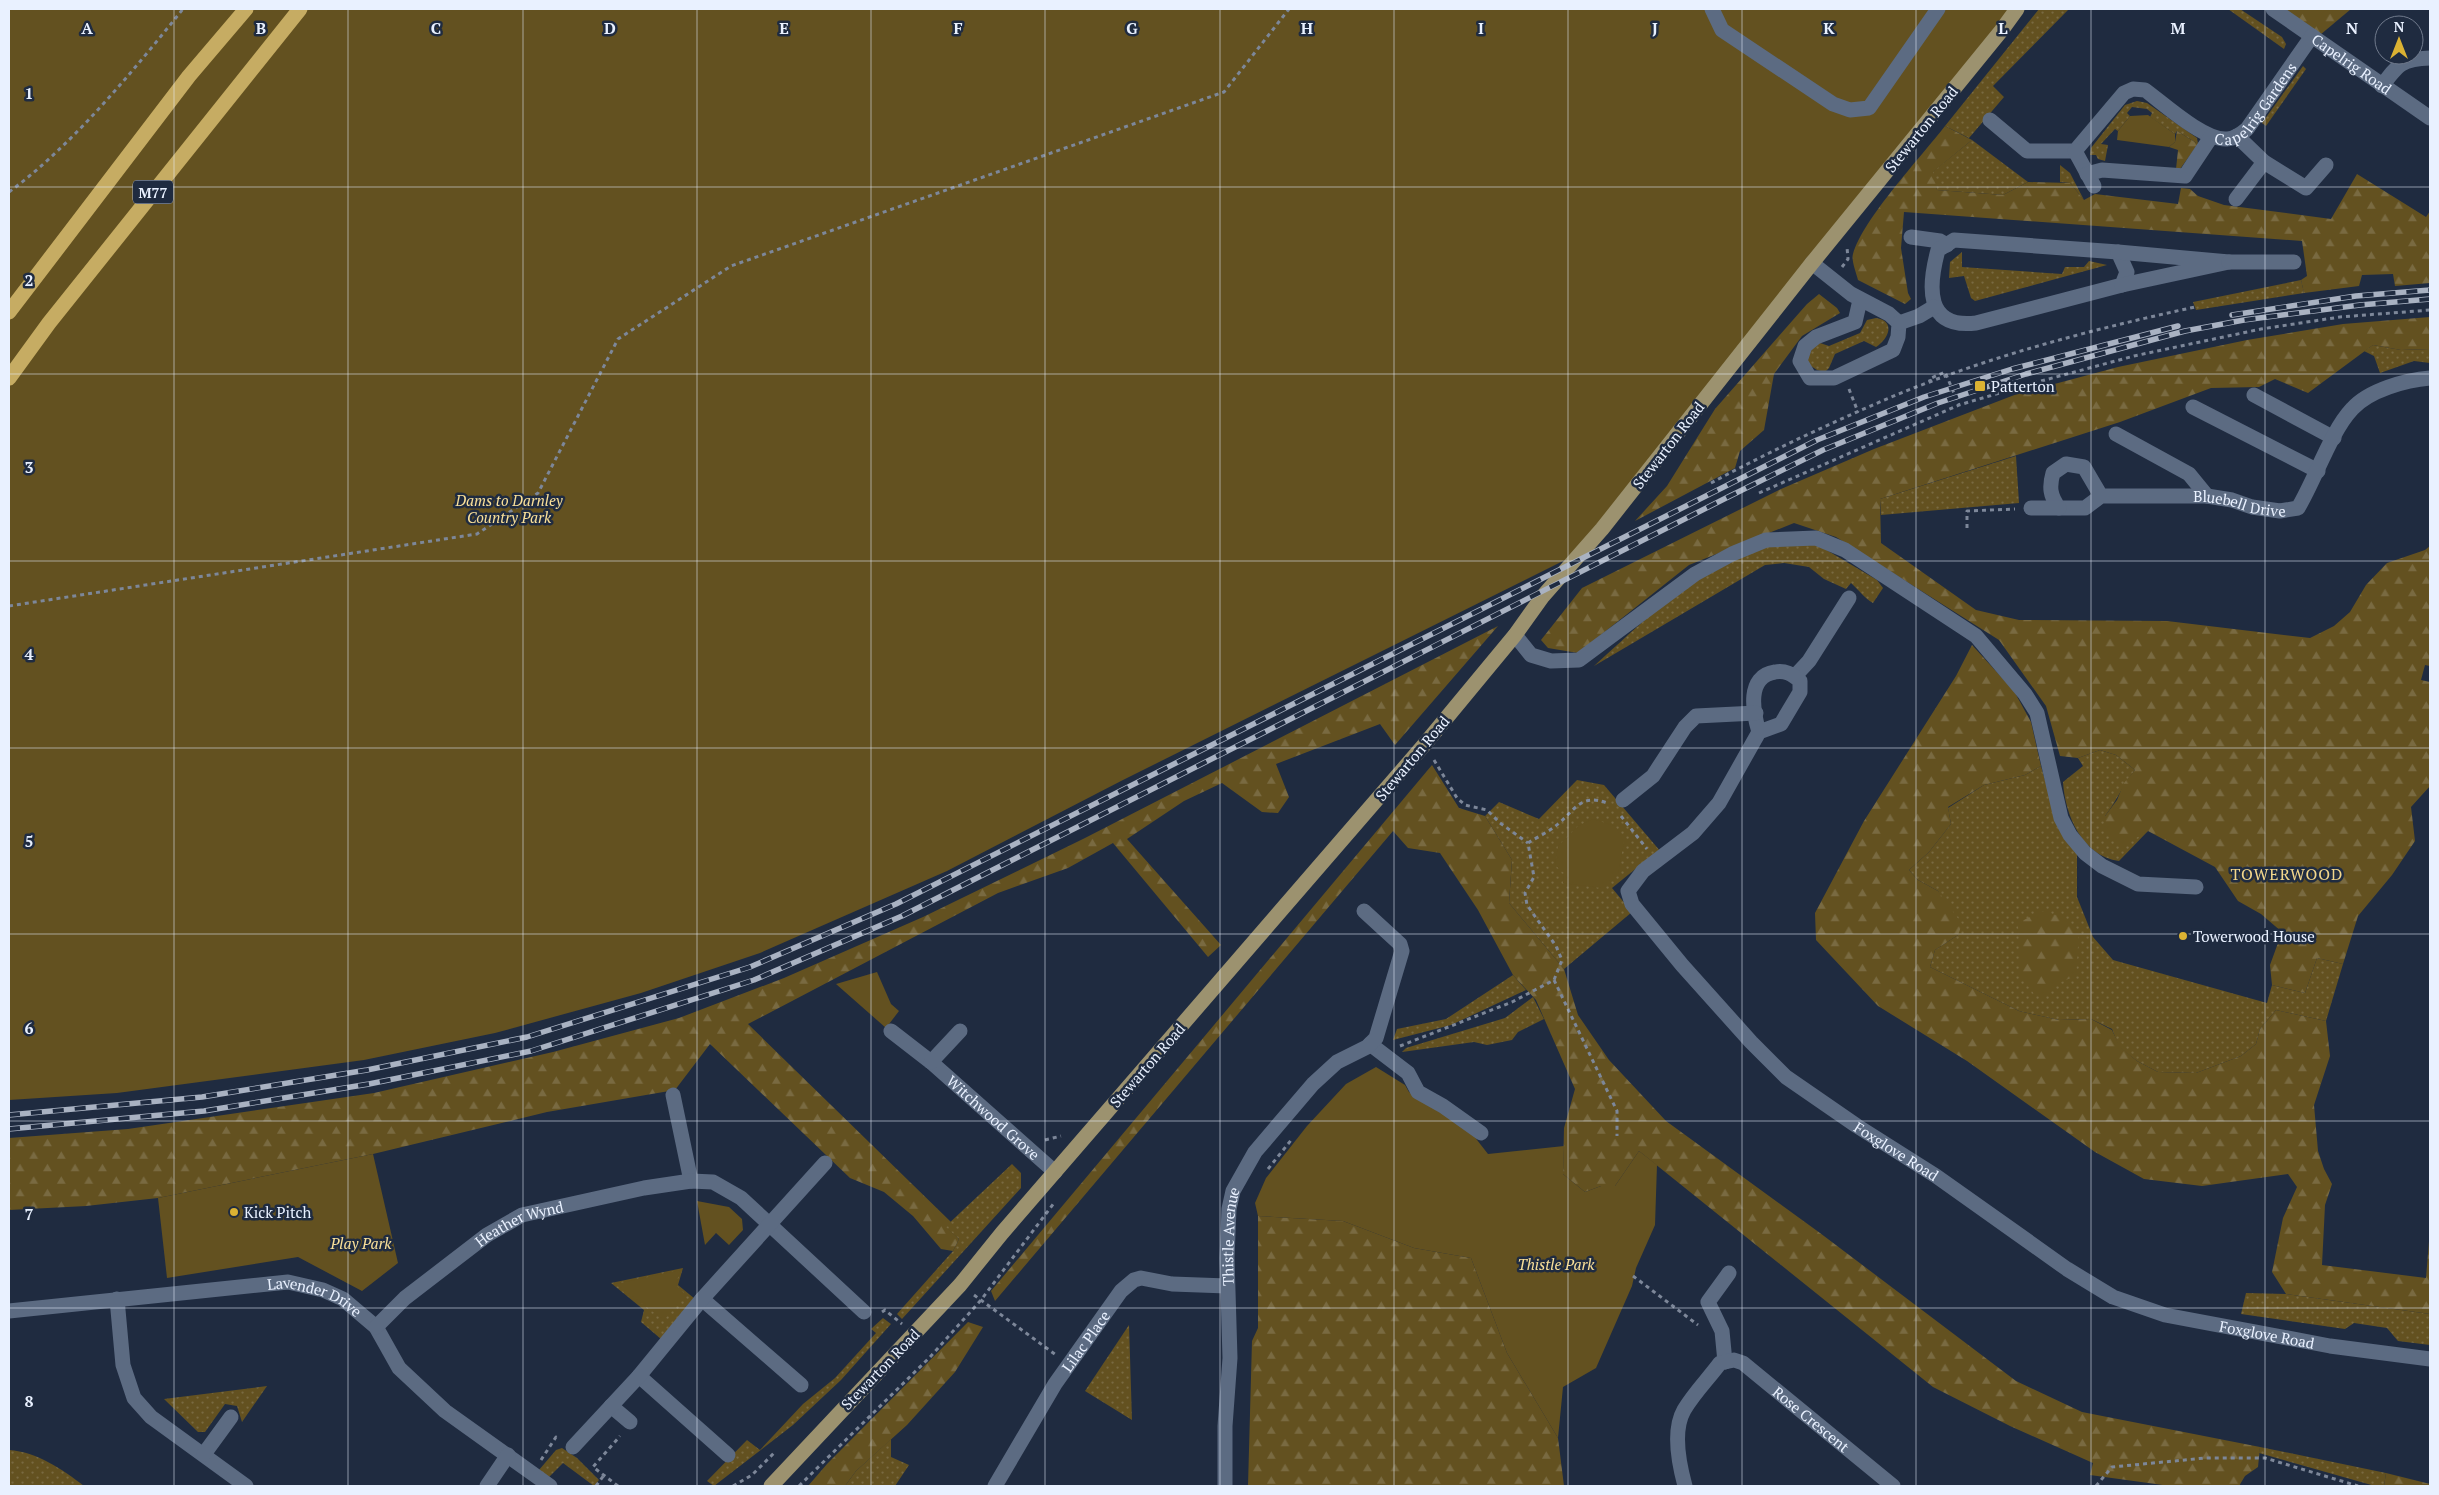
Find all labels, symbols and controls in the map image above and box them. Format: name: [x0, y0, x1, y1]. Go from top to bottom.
north arrow: [2374, 15, 2424, 65]
text: A: [81, 17, 93, 39]
text: B: [256, 17, 266, 39]
text: C: [431, 17, 441, 39]
text: D: [604, 17, 616, 39]
text: E: [779, 17, 789, 39]
text: F: [953, 17, 963, 39]
text: G: [1126, 17, 1138, 39]
text: H: [1301, 17, 1313, 39]
text: I: [1478, 17, 1484, 39]
text: J: [1652, 17, 1658, 39]
text: K: [1823, 17, 1835, 39]
text: L: [1998, 17, 2008, 39]
text: M: [2171, 17, 2186, 39]
text: N: [2346, 17, 2358, 39]
text: N: [2394, 17, 2405, 36]
street label: Capelrig Road: [2308, 29, 2396, 99]
street label: Capelrig Gardens: [2213, 58, 2301, 149]
text: 1: [24, 82, 34, 104]
street label: Stewarton Road: [1880, 82, 1962, 176]
road number: M77: [133, 180, 173, 203]
text: 2: [24, 269, 34, 291]
place label: Patterton: [1991, 376, 2055, 396]
marker: Patterton: [1973, 379, 1987, 393]
street label: Stewarton Road: [1628, 397, 1708, 493]
text: 3: [24, 456, 34, 478]
street label: Bluebell Drive: [2193, 486, 2287, 521]
park label: Dams to Darnley Country Park: [454, 490, 564, 527]
text: 4: [24, 643, 34, 665]
street label: Stewarton Road: [1371, 711, 1453, 805]
text: 5: [24, 830, 34, 852]
district label: TOWERWOOD: [2231, 863, 2343, 885]
place label: Towerwood House: [2193, 926, 2315, 946]
marker: Towerwood House: [2177, 930, 2189, 942]
text: 6: [24, 1017, 34, 1039]
street label: Stewarton Road: [1105, 1019, 1189, 1111]
street label: Witchwood Grove: [943, 1071, 1044, 1164]
street label: Foxglove Road: [1850, 1117, 1942, 1185]
street label: Thistle Avenue: [1217, 1183, 1244, 1286]
street label: Heather Wynd: [470, 1196, 565, 1251]
place label: Kick Pitch: [244, 1202, 312, 1222]
text: 7: [24, 1203, 34, 1225]
marker: Kick Pitch: [228, 1206, 240, 1218]
park label: Play Park: [329, 1233, 392, 1253]
park label: Thistle Park: [1517, 1254, 1595, 1274]
street label: Lavender Drive: [266, 1272, 366, 1321]
street label: Lilac Place: [1057, 1306, 1114, 1376]
street label: Foxglove Road: [2218, 1315, 2316, 1353]
street label: Stewarton Road: [836, 1324, 924, 1414]
street label: Rose Crescent: [1769, 1382, 1854, 1457]
text: 8: [24, 1390, 34, 1412]

